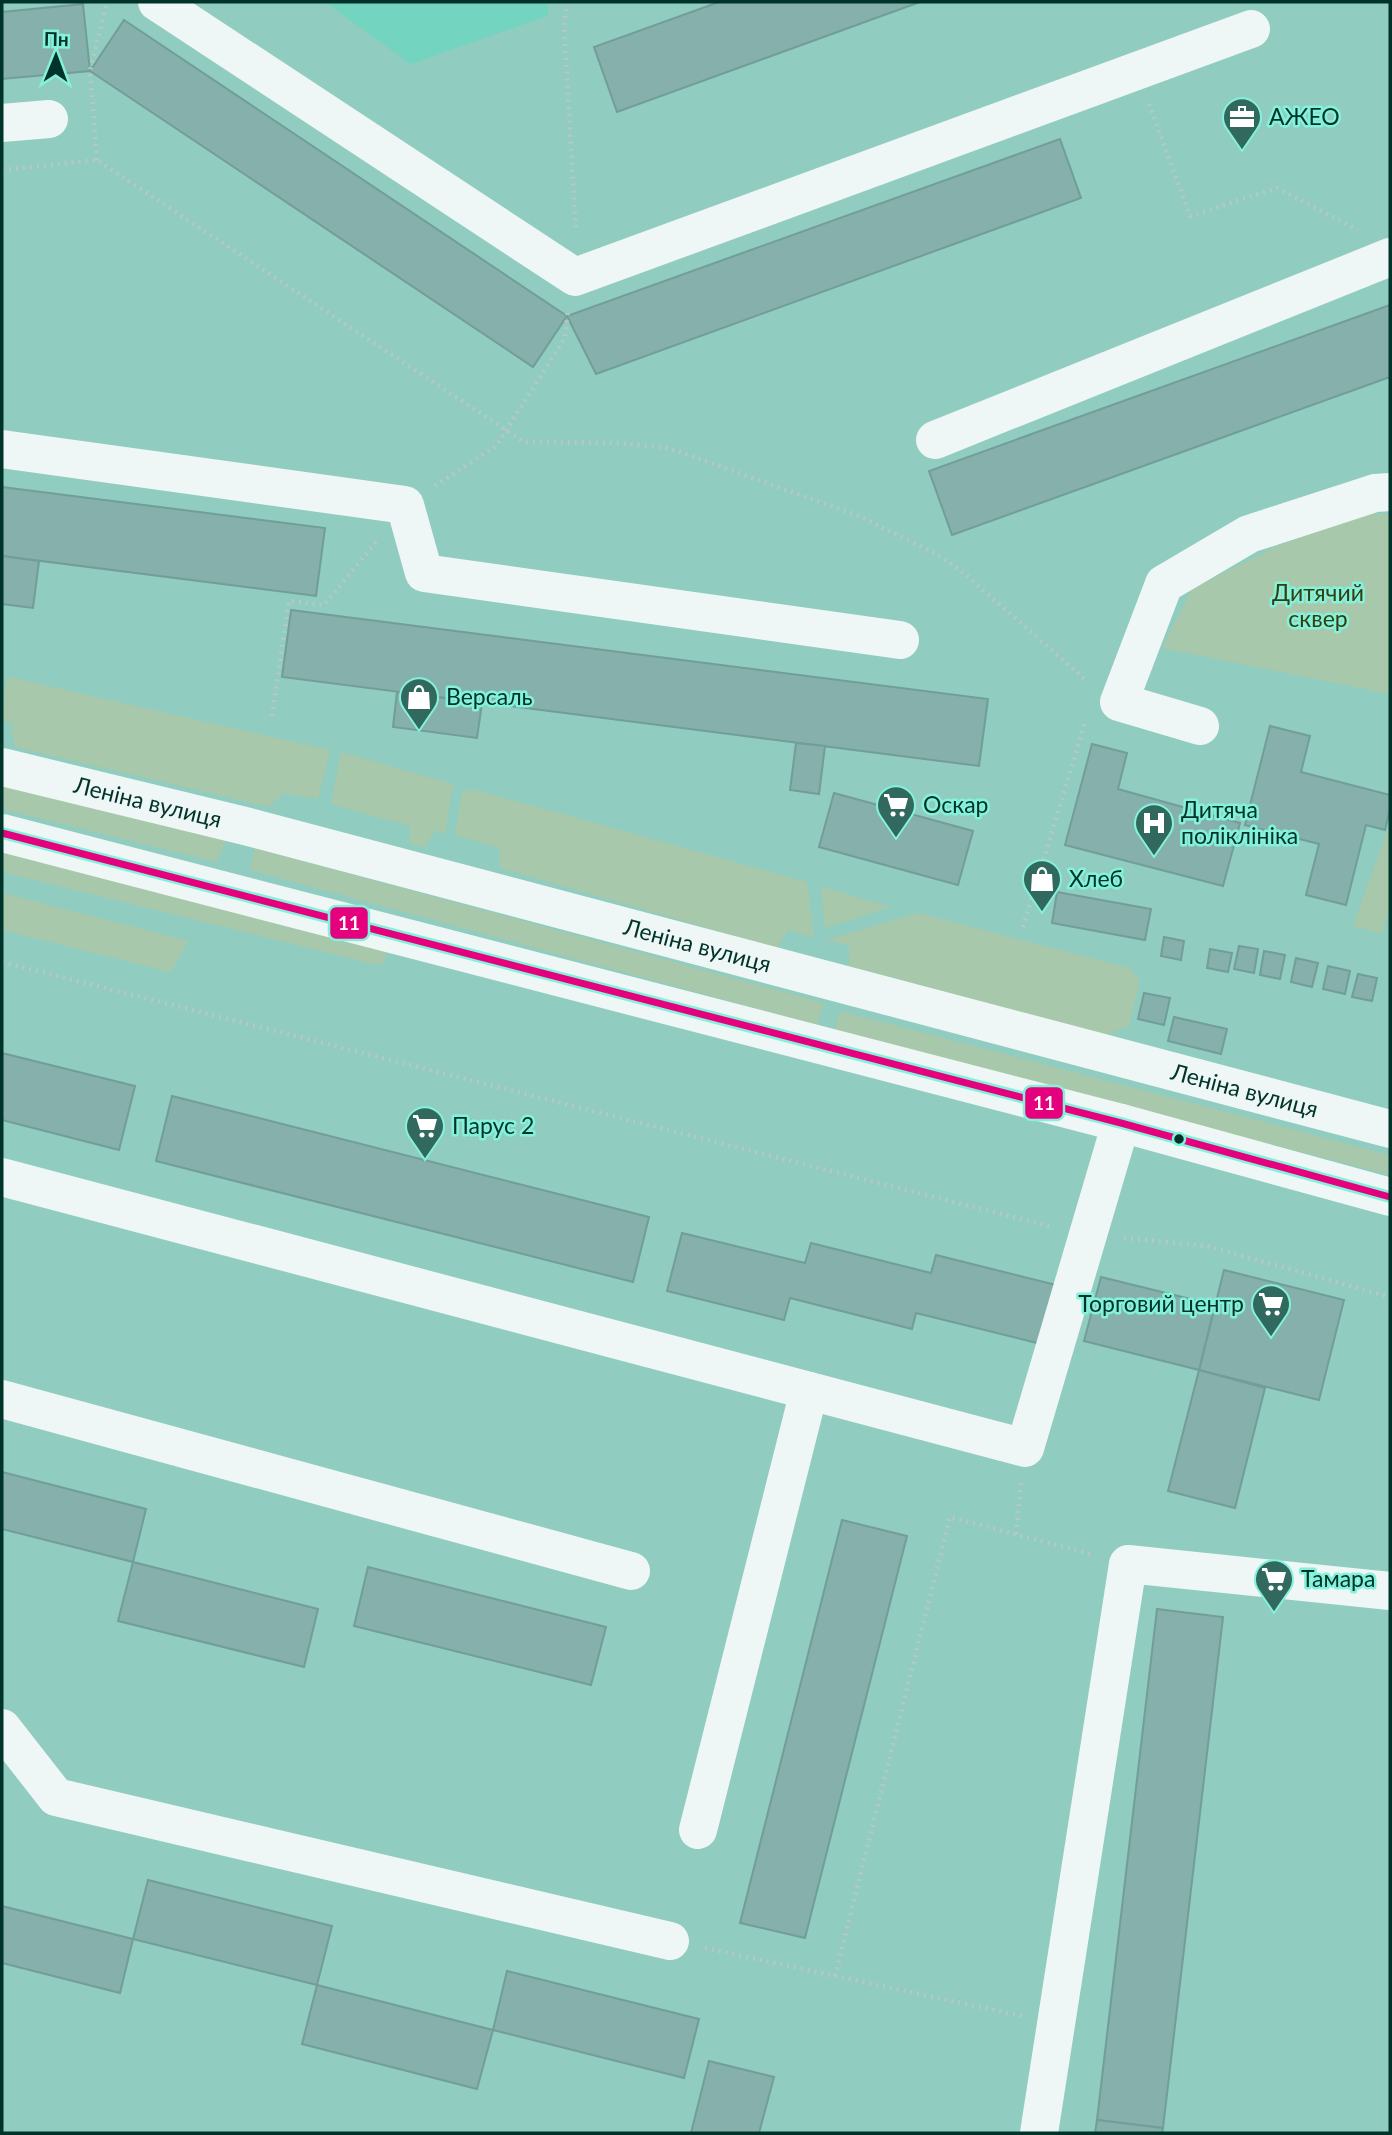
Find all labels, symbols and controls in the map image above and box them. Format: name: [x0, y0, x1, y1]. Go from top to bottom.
north arrow: [21, 21, 91, 91]
text: Пн: [44, 27, 69, 50]
office icon: АЖЕО: [1221, 96, 1263, 151]
place label: АЖЕО: [1269, 102, 1340, 130]
park label: Дитячий сквер: [1272, 578, 1364, 632]
shop icon: Версаль: [398, 676, 440, 731]
place label: Версаль: [446, 682, 533, 710]
street label: Леніна вулиця: [70, 770, 225, 833]
supermarket icon: Оскар: [875, 784, 917, 839]
place label: Оскар: [923, 790, 988, 818]
place label: Дитяча поліклініка: [1181, 795, 1298, 849]
hospital icon: Дитяча поліклініка: [1133, 802, 1175, 857]
shop icon: Хлеб: [1021, 858, 1063, 913]
place label: Хлеб: [1069, 864, 1123, 892]
line badge: 11: [329, 906, 369, 940]
text: 11: [338, 911, 360, 934]
street label: Леніна вулиця: [620, 912, 774, 978]
street label: Леніна вулиця: [1167, 1056, 1321, 1122]
line badge: 11: [1024, 1086, 1064, 1120]
text: 11: [1033, 1091, 1055, 1114]
supermarket icon: Парус 2: [404, 1105, 446, 1160]
place label: Парус 2: [452, 1111, 534, 1139]
unlabelled marker: [1172, 1132, 1186, 1146]
supermarket icon: Торговий центр: [1250, 1283, 1292, 1338]
place label: Торговий центр: [1078, 1289, 1244, 1317]
supermarket icon: Тамара: [1253, 1558, 1295, 1613]
place label: Тамара: [1301, 1564, 1375, 1592]

